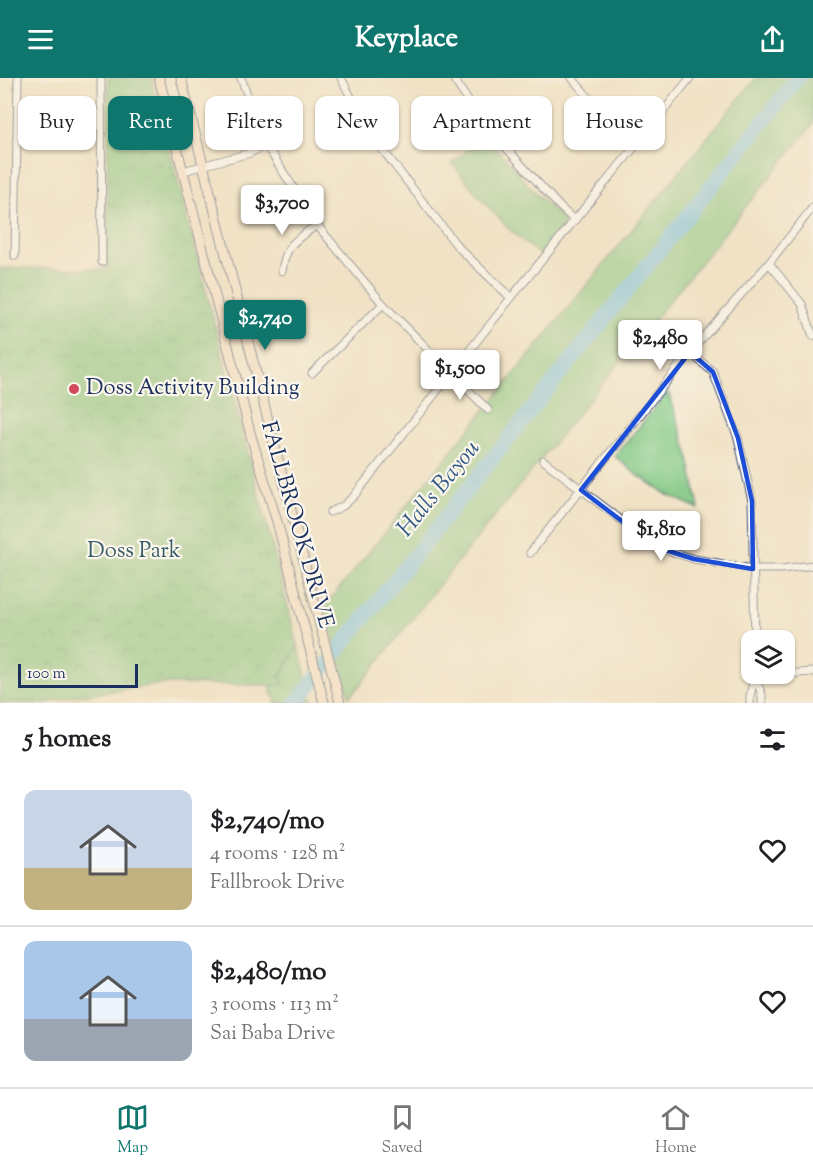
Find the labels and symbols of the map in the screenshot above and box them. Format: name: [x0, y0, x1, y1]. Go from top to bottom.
pin: $3,700: [233, 185, 331, 236]
pin: $2,740: [216, 300, 314, 351]
pin: $2,480: [611, 320, 709, 371]
pin: $1,500: [411, 350, 509, 401]
place label: Doss Activity Building: [86, 373, 300, 405]
marker: Doss Activity Building: [67, 382, 81, 396]
street label: FALLBROOK DRIVE: [251, 418, 341, 632]
water label: Halls Bayou: [389, 433, 489, 545]
pin: $1,810: [612, 511, 710, 562]
park label: Doss Park: [87, 536, 181, 568]
scale bar: [18, 661, 138, 688]

